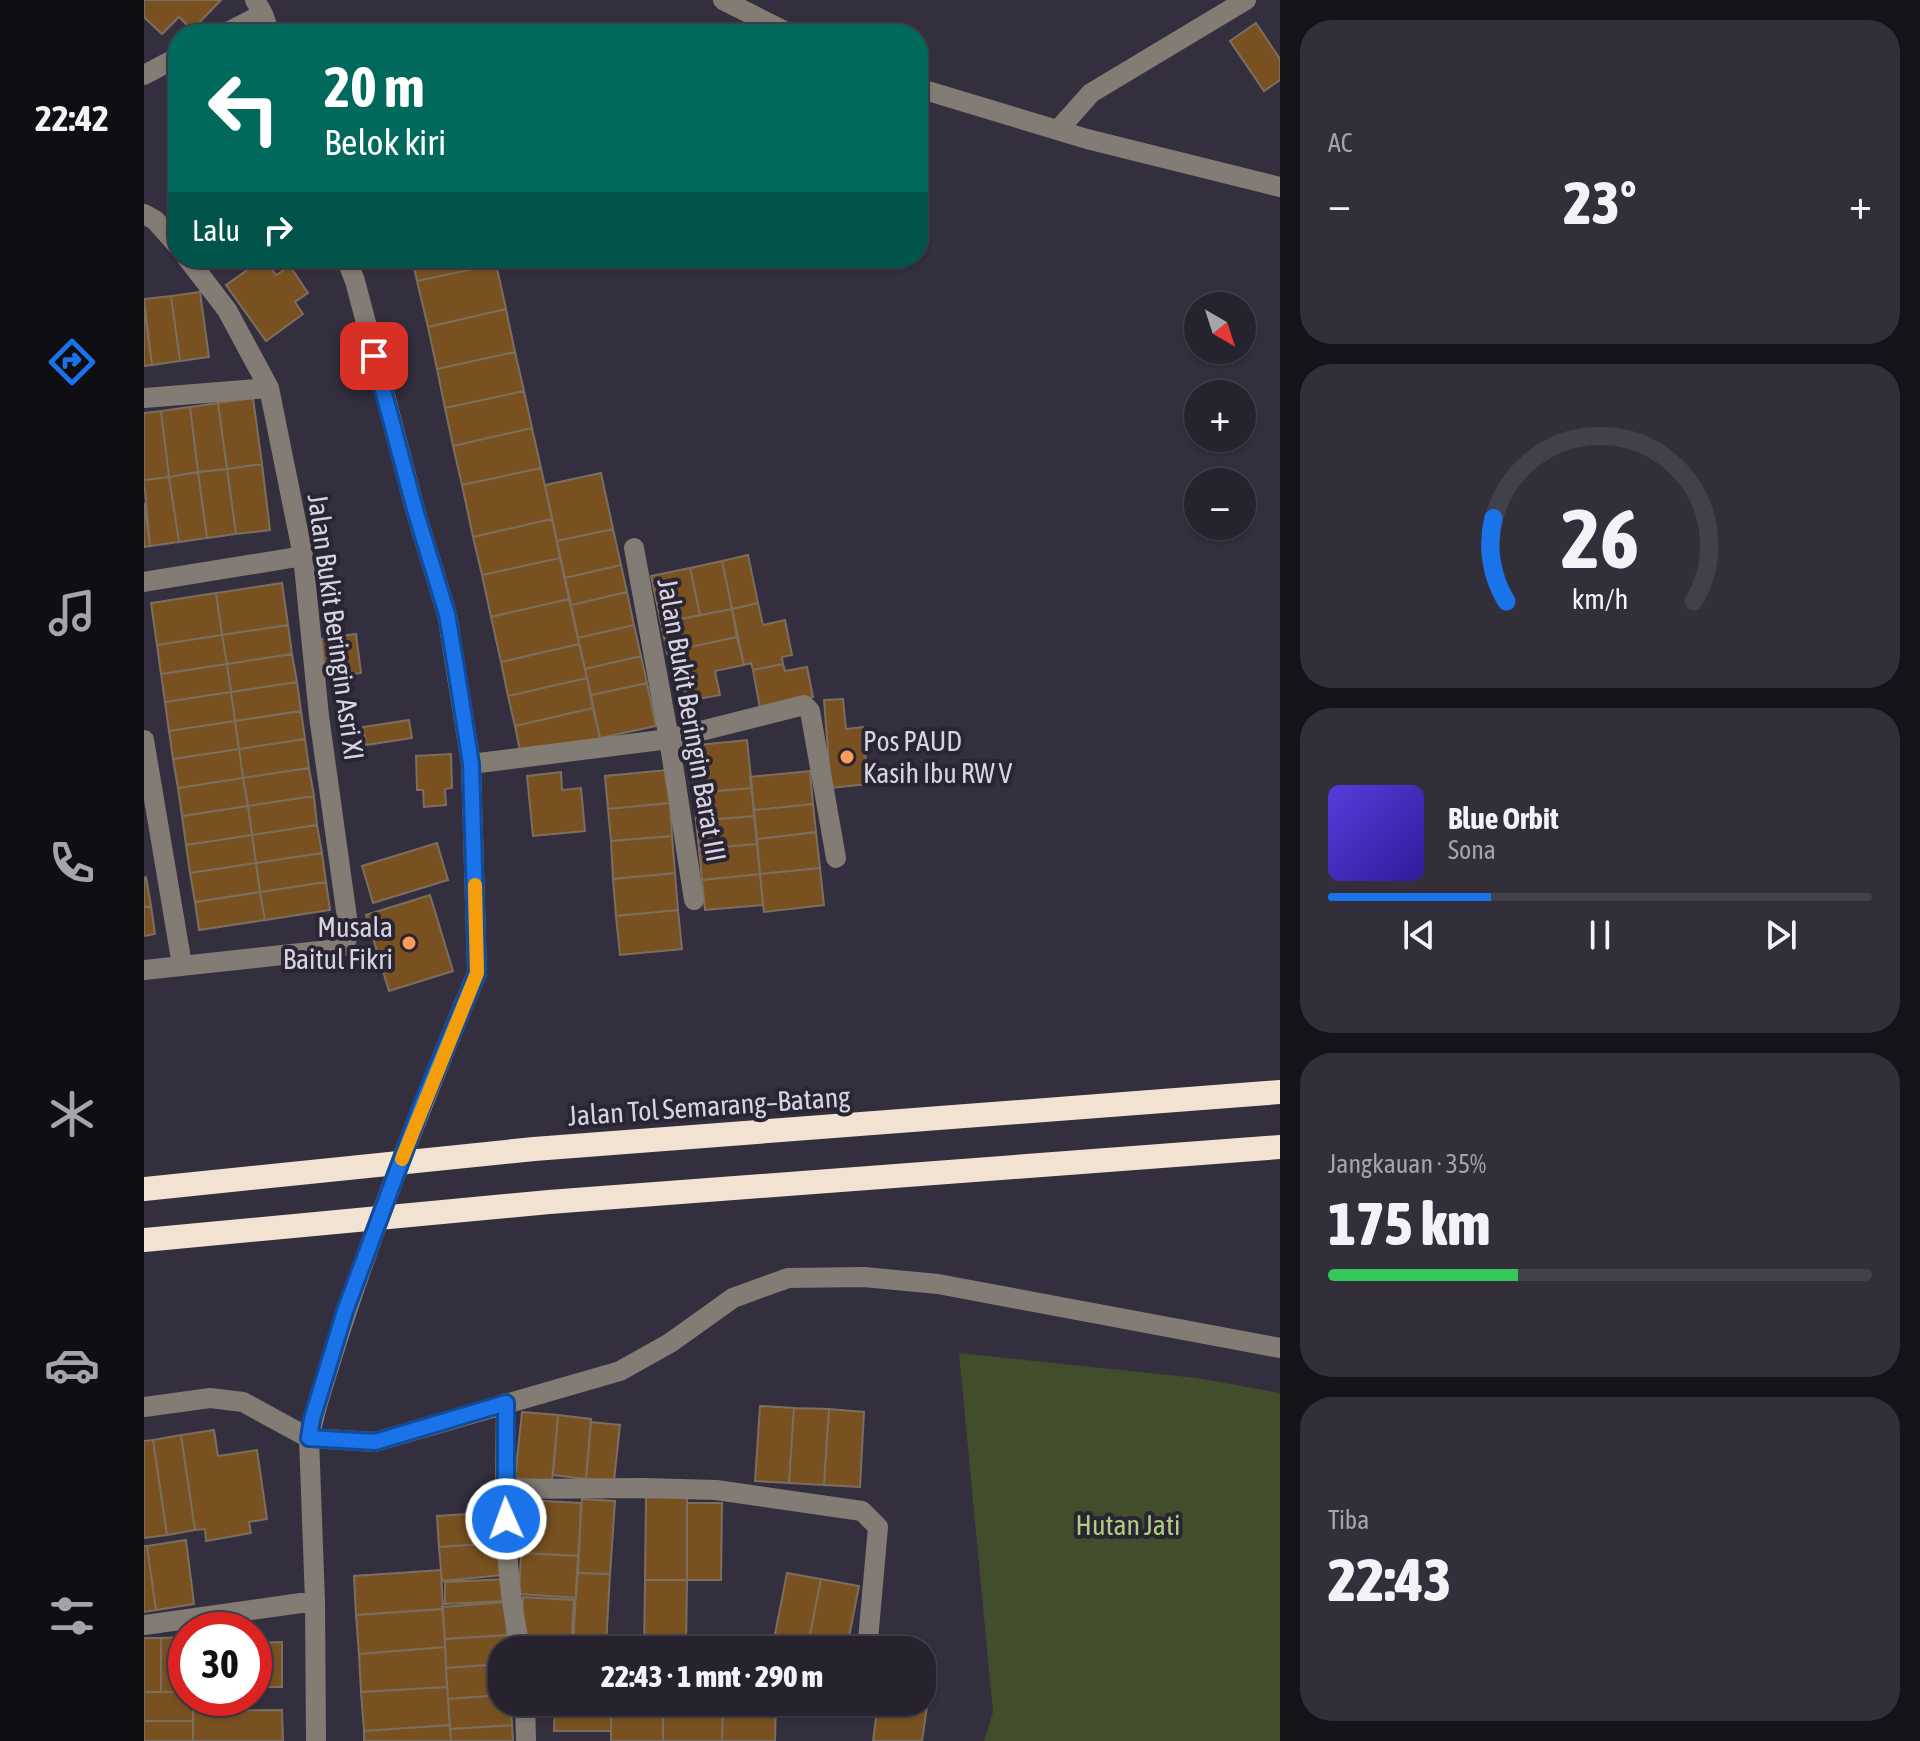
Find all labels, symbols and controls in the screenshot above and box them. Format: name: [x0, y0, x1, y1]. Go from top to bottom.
text: 20 m: [324, 55, 425, 119]
icon: left: [192, 56, 296, 160]
text: 22:42: [35, 97, 109, 139]
text: Belok kiri: [324, 121, 446, 163]
text: AC: [1328, 128, 1352, 158]
text: 23°: [1564, 168, 1636, 237]
text: −: [1328, 178, 1351, 228]
text: +: [1849, 178, 1872, 228]
icon: right: [256, 208, 300, 252]
text: Lalu: [192, 213, 240, 247]
north arrow: [1184, 292, 1256, 364]
map controls: [1184, 292, 1256, 540]
pin: [340, 322, 408, 390]
icon: directions: [44, 334, 100, 390]
icon: arrive: [352, 334, 396, 378]
button: +: [1184, 380, 1256, 452]
button: −: [1184, 468, 1256, 540]
text: 26: [1561, 490, 1639, 586]
street label: Jalan Bukit Beringin Asri XI: [301, 492, 371, 762]
street label: Jalan Bukit Beringin Barat III: [651, 576, 733, 864]
text: km/h: [1572, 582, 1628, 615]
icon: music: [44, 585, 100, 641]
place label: Pos PAUD Kasih Ibu RW V: [863, 725, 1013, 789]
marker: Pos PAUD Kasih Ibu RW V: [838, 748, 856, 766]
text: Blue Orbit: [1448, 801, 1559, 835]
icon: phone: [44, 835, 100, 891]
text: Sona: [1448, 835, 1496, 865]
place label: Musala Baitul Fikri: [283, 911, 393, 975]
icon: previous: [1397, 913, 1441, 957]
icon: pause: [1578, 913, 1622, 957]
icon: next: [1759, 913, 1803, 957]
marker: Musala Baitul Fikri: [400, 934, 418, 952]
street label: Jalan Tol Semarang–Batang: [567, 1080, 851, 1132]
icon: climate: [44, 1086, 100, 1142]
text: Jangkauan · 35%: [1328, 1149, 1486, 1179]
text: 175 km: [1328, 1189, 1490, 1258]
icon: car: [44, 1337, 100, 1393]
position arrow: [464, 1477, 548, 1561]
text: Tiba: [1328, 1505, 1369, 1535]
park label: Hutan Jati: [1076, 1509, 1180, 1541]
text: 22:43: [1328, 1545, 1451, 1614]
icon: filters: [44, 1588, 100, 1644]
speed limit sign: 30: [168, 1612, 272, 1716]
text: 22:43 · 1 mnt · 290 m: [601, 1659, 823, 1693]

